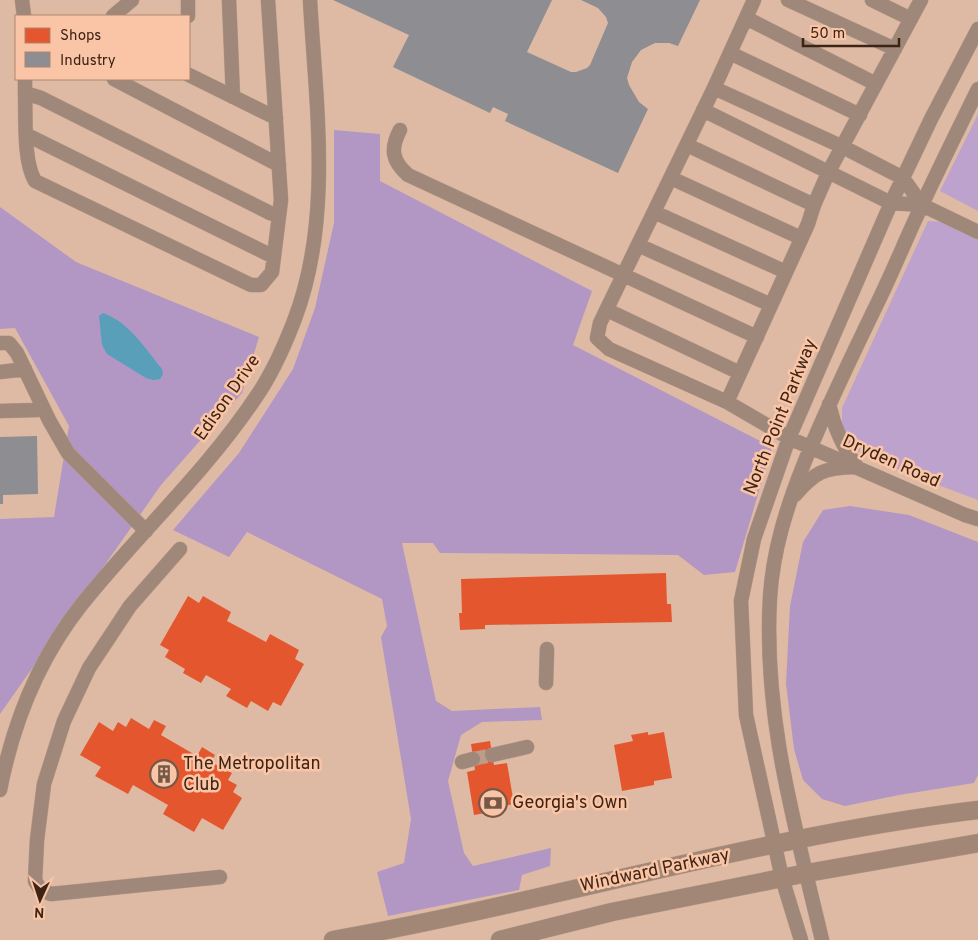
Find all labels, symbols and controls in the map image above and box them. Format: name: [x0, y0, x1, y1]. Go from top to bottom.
legend: [15, 15, 190, 80]
scale bar: [803, 15, 899, 47]
text: 50 m: [810, 25, 845, 44]
text: Shops: [60, 27, 101, 46]
text: Industry: [60, 52, 116, 71]
street label: North Point Parkway: [739, 336, 823, 498]
street label: Edison Drive: [190, 350, 266, 446]
street label: Dryden Road: [838, 430, 944, 494]
place label: The Metropolitan Club: [183, 753, 321, 797]
building icon: The Metropolitan Club: [149, 759, 179, 789]
bank icon: Georgia's Own: [478, 788, 508, 818]
place label: Georgia's Own: [512, 792, 628, 815]
street label: Windward Parkway: [578, 844, 732, 898]
north arrow: [15, 875, 65, 925]
text: N: [34, 903, 45, 920]

